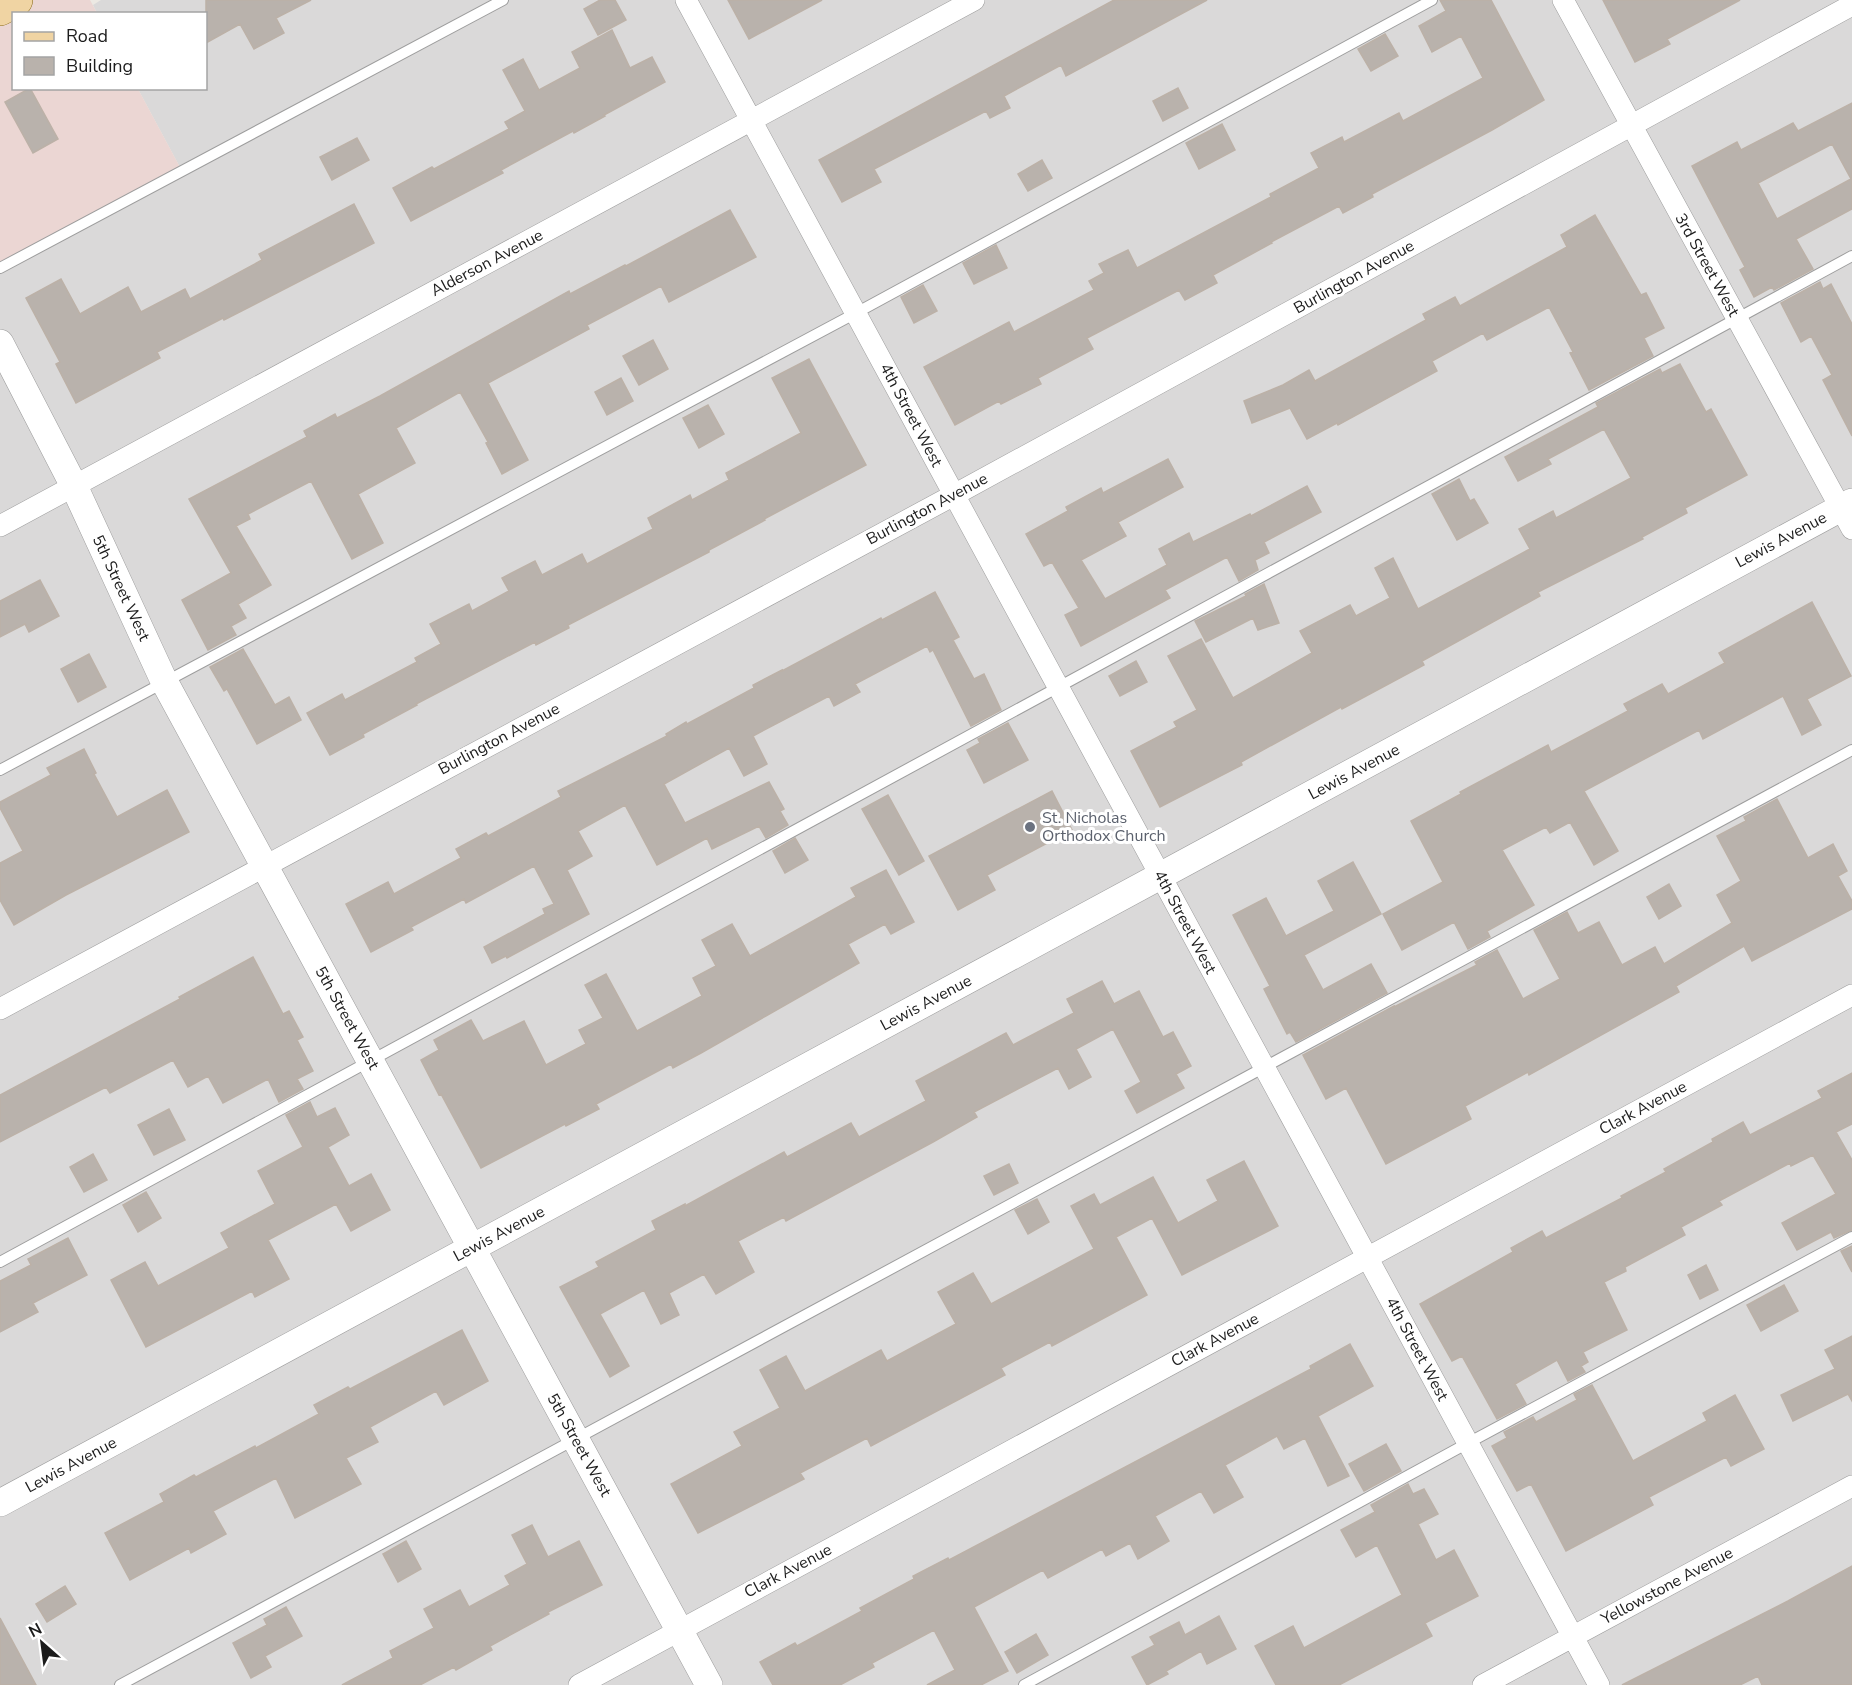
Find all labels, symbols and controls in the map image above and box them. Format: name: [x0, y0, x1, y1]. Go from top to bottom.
legend: [12, 12, 207, 90]
text: Road: [66, 24, 108, 48]
text: Building: [66, 54, 133, 78]
street label: 3rd Street West: [1670, 209, 1745, 321]
street label: Alderson Avenue: [427, 224, 547, 302]
street label: Burlington Avenue: [1290, 235, 1418, 319]
street label: 4th Street West: [874, 359, 948, 471]
street label: Burlington Avenue: [862, 468, 992, 550]
street label: Lewis Avenue: [1731, 507, 1831, 573]
street label: 5th Street West: [87, 531, 155, 645]
street label: Burlington Avenue: [434, 698, 564, 780]
street label: Lewis Avenue: [1304, 739, 1404, 805]
place label: St. Nicholas Orthodox Church: [1042, 807, 1166, 847]
marker: St. Nicholas Orthodox Church: [1023, 820, 1037, 834]
street label: 4th Street West: [1148, 866, 1222, 978]
street label: 5th Street West: [310, 963, 385, 1074]
street label: Lewis Avenue: [876, 970, 976, 1036]
street label: Clark Avenue: [1595, 1076, 1691, 1140]
street label: Lewis Avenue: [449, 1201, 549, 1267]
street label: 4th Street West: [1380, 1293, 1454, 1405]
street label: Clark Avenue: [1167, 1308, 1263, 1372]
street label: 5th Street West: [542, 1390, 617, 1501]
street label: Lewis Avenue: [21, 1432, 121, 1498]
street label: Clark Avenue: [740, 1539, 836, 1603]
street label: Yellowstone Avenue: [1596, 1542, 1737, 1631]
north arrow: [12, 1613, 72, 1673]
text: N: [25, 1618, 46, 1643]

